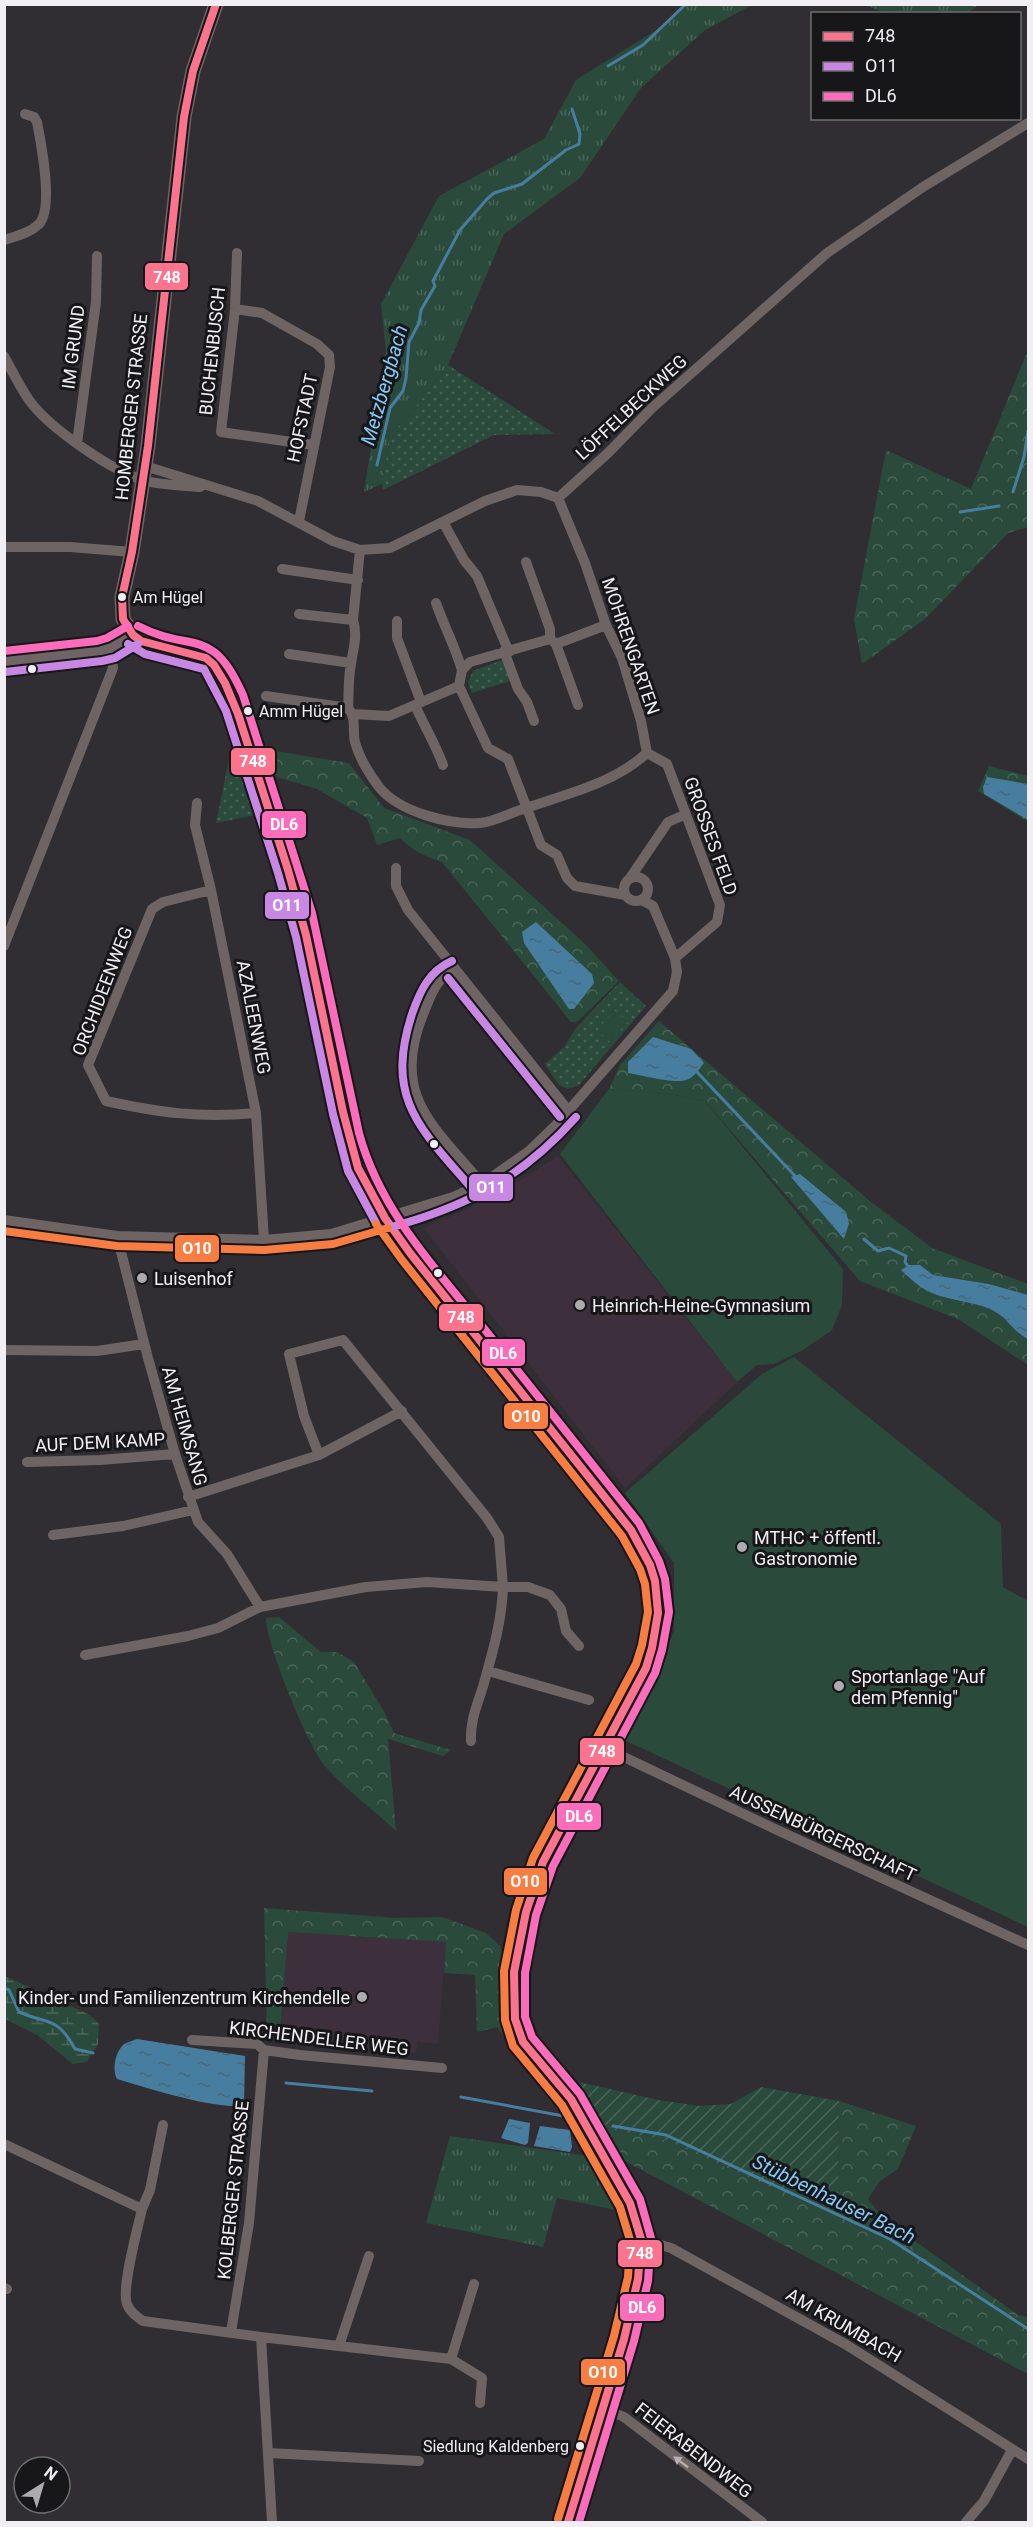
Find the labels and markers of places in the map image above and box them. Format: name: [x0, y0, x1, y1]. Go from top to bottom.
place label: Am Hügel: [133, 588, 203, 607]
marker: Am Hügel: [116, 591, 128, 603]
unlabelled marker: [26, 663, 38, 675]
place label: Amm Hügel: [259, 702, 343, 721]
marker: Amm Hügel: [242, 705, 254, 717]
unlabelled marker: [428, 1138, 440, 1150]
unlabelled marker: [432, 1267, 444, 1279]
place label: Luisenhof: [154, 1268, 234, 1289]
marker: Luisenhof: [135, 1271, 149, 1285]
place label: Heinrich-Heine-Gymnasium: [592, 1295, 810, 1316]
marker: Heinrich-Heine-Gymnasium: [573, 1298, 587, 1312]
place label: MTHC + öffentl. Gastronomie: [754, 1527, 881, 1569]
marker: MTHC + öffentl. Gastronomie: [735, 1540, 749, 1554]
place label: Sportanlage "Auf dem Pfennig": [851, 1666, 986, 1708]
marker: Sportanlage "Auf dem Pfennig": [832, 1679, 846, 1693]
place label: Kinder- und Familienzentrum Kirchendelle: [18, 1987, 350, 2008]
marker: Kinder- und Familienzentrum Kirchendelle: [355, 1990, 369, 2004]
place label: Siedlung Kaldenberg: [423, 2437, 569, 2456]
marker: Siedlung Kaldenberg: [574, 2440, 586, 2452]

